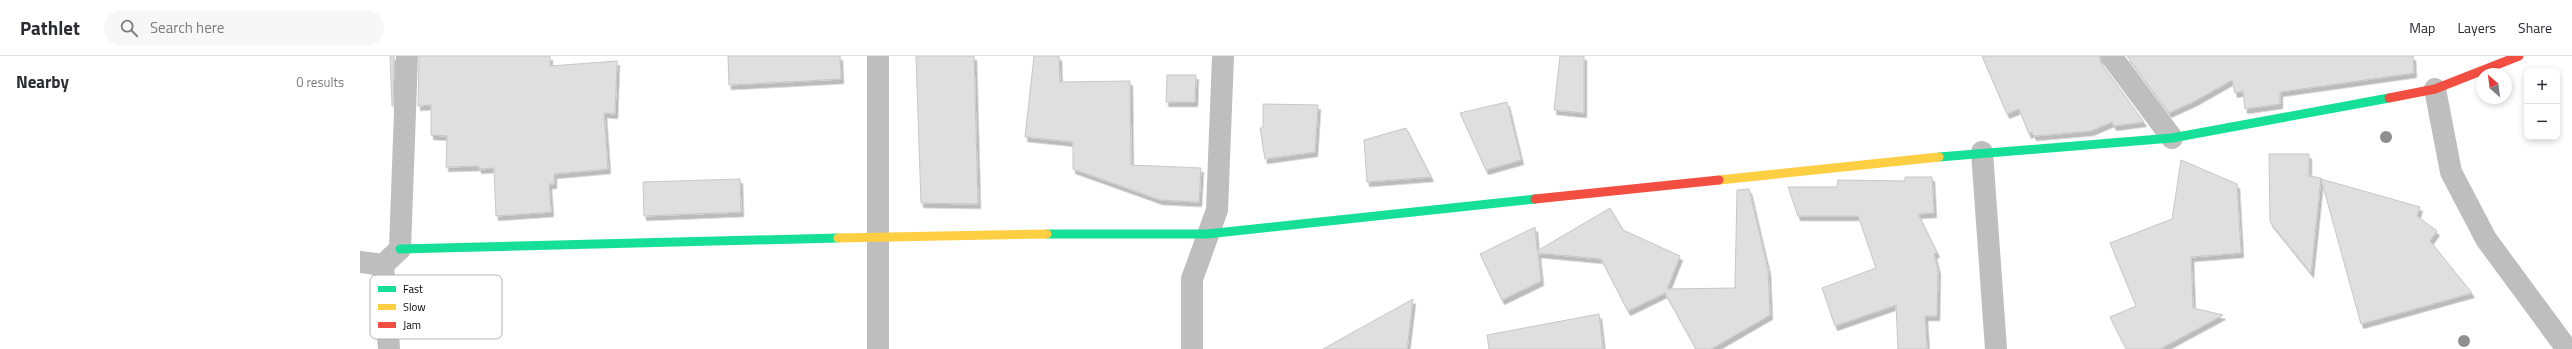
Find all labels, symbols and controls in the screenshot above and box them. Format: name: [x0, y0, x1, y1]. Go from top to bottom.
search box: [104, 10, 384, 46]
text: Pathlet: [20, 13, 80, 42]
text: Search here: [150, 16, 224, 39]
icon: search: [118, 17, 140, 39]
text: Map: [2409, 17, 2435, 38]
text: Layers: [2457, 17, 2496, 38]
text: Share: [2518, 17, 2552, 38]
north arrow: [2476, 68, 2512, 104]
map controls: [2524, 68, 2560, 140]
button: +: [2524, 68, 2560, 104]
text: Nearby: [16, 69, 69, 95]
text: 0 results: [296, 72, 344, 92]
button: −: [2524, 104, 2560, 140]
legend: [370, 275, 502, 339]
text: Fast: [403, 281, 423, 297]
text: Slow: [403, 299, 426, 315]
text: Jam: [403, 317, 421, 333]

